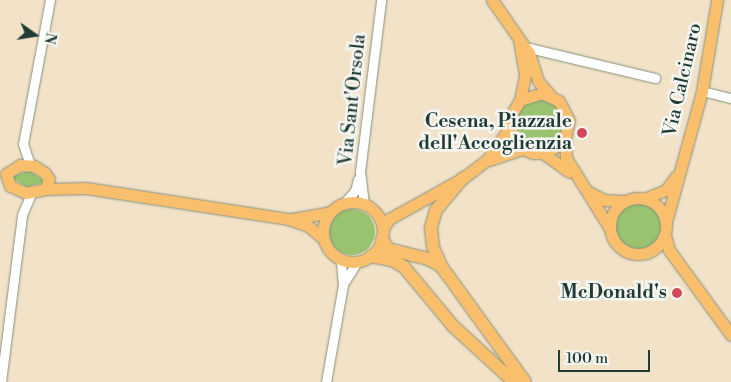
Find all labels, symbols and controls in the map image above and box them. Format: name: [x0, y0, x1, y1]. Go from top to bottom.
north arrow: [10, 10, 60, 60]
street label: Via Calcinaro: [659, 21, 707, 139]
text: N: [40, 31, 60, 46]
street label: Via Sant'Orsola: [335, 33, 371, 167]
place label: Cesena, Piazzale dell'Accoglienzia: [418, 111, 572, 155]
marker: Cesena, Piazzale dell'Accoglienzia: [576, 127, 588, 139]
place label: McDonald's: [560, 282, 667, 304]
marker: McDonald's: [671, 287, 683, 299]
scale bar: [561, 340, 654, 372]
text: 100 m: [566, 349, 608, 368]

